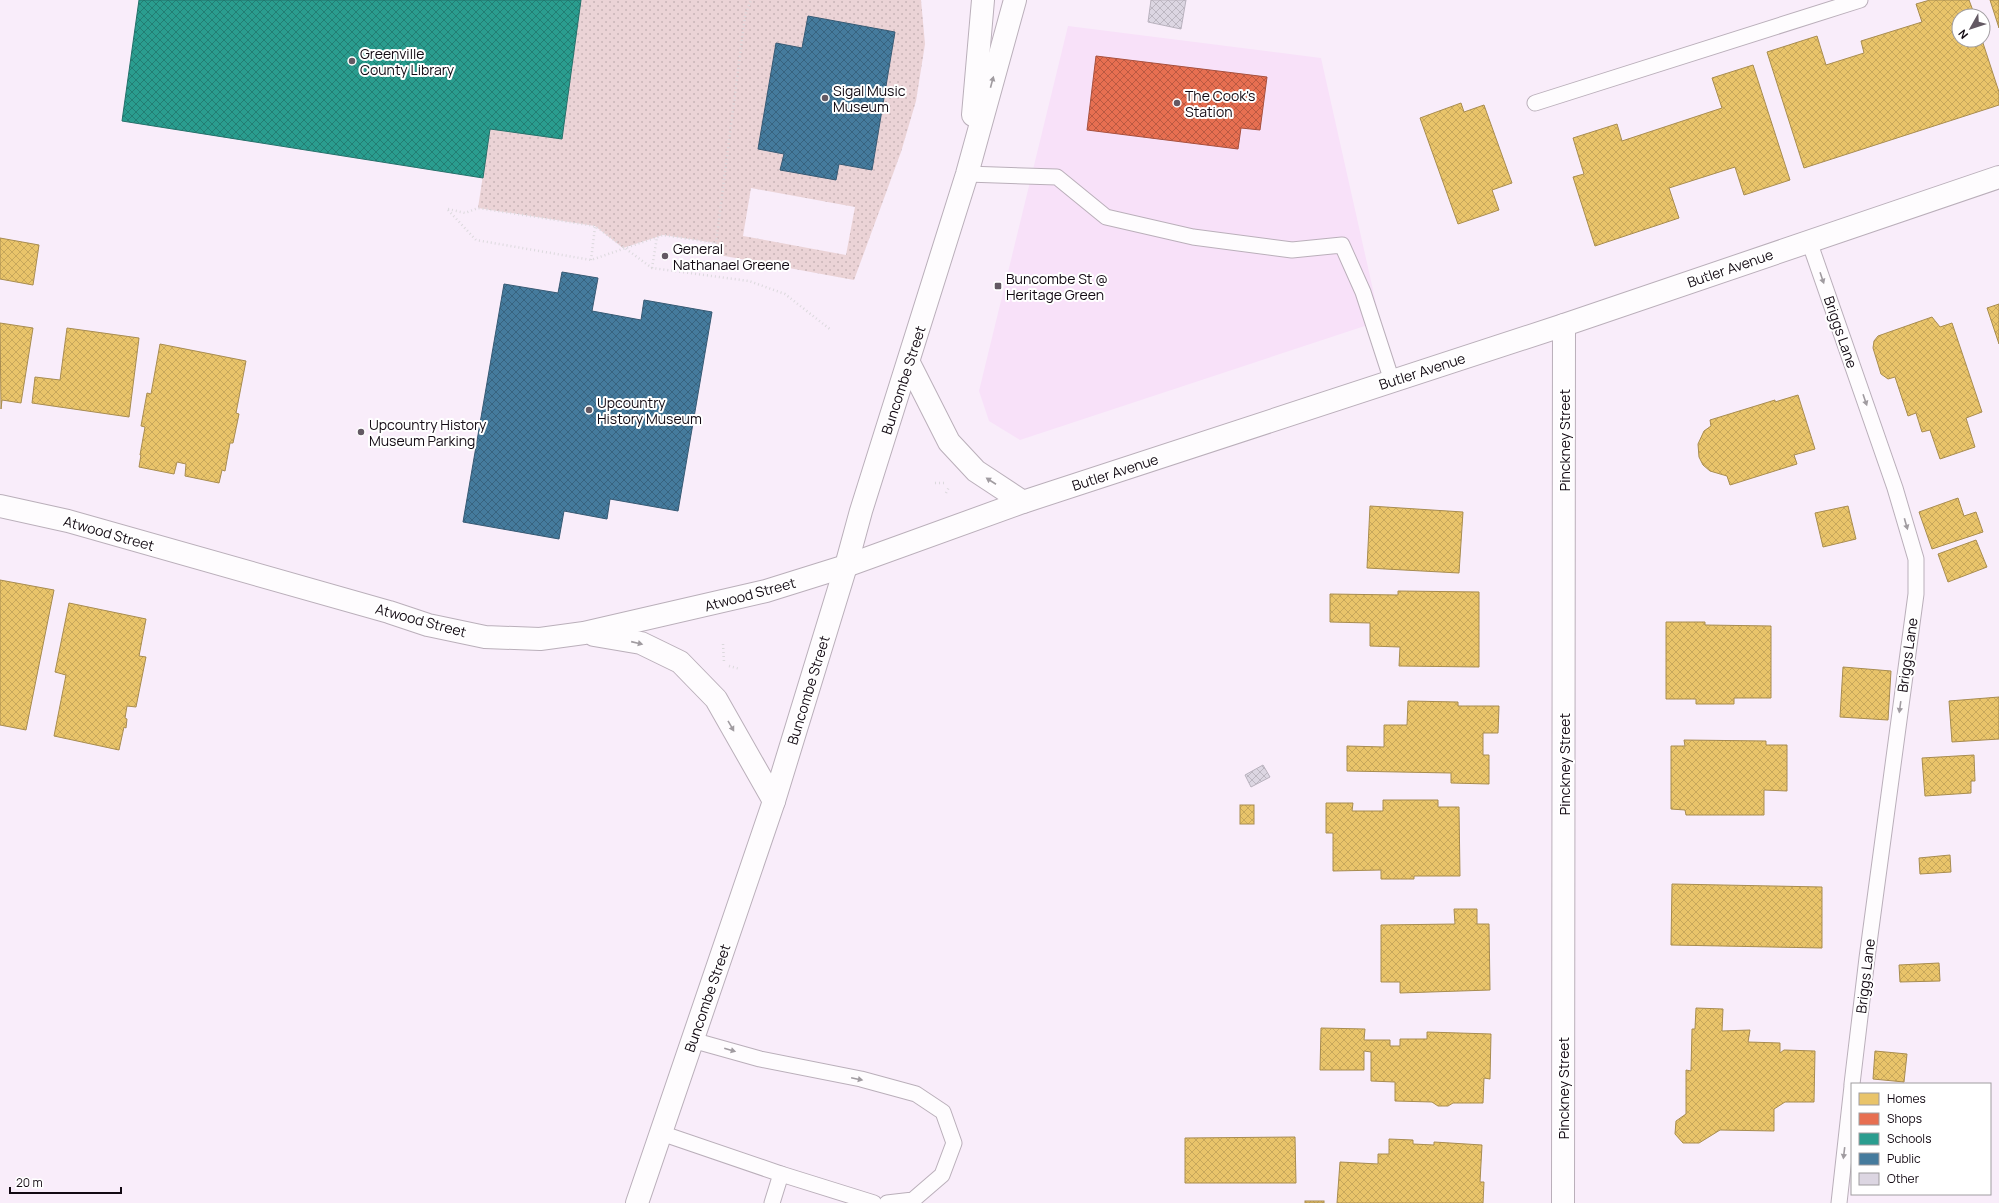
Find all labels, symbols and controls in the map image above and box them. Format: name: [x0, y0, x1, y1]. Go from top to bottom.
north arrow: [1951, 8, 1991, 48]
text: N: [1954, 27, 1971, 42]
place label: Greenville County Library: [360, 44, 455, 79]
marker: Greenville County Library: [347, 56, 357, 66]
one-way arrow: [989, 76, 995, 88]
place label: Sigal Music Museum: [833, 81, 906, 116]
place label: The Cook's Station: [1185, 86, 1255, 121]
marker: Sigal Music Museum: [820, 93, 830, 103]
marker: The Cook's Station: [1172, 98, 1182, 108]
place label: General Nathanael Greene: [673, 239, 790, 274]
street label: Butler Avenue: [1684, 244, 1776, 292]
marker: General Nathanael Greene: [660, 251, 670, 261]
place label: Buncombe St @ Heritage Green: [1006, 269, 1108, 304]
one-way arrow: [1820, 272, 1826, 284]
marker: Buncombe St @ Heritage Green: [993, 281, 1003, 291]
street label: Briggs Lane: [1820, 293, 1862, 371]
street label: Buncombe Street: [876, 323, 930, 437]
street label: Butler Avenue: [1376, 348, 1468, 394]
street label: Pinckney Street: [1555, 388, 1574, 491]
place label: Upcountry History Museum: [597, 393, 702, 428]
one-way arrow: [1862, 395, 1868, 407]
marker: Upcountry History Museum: [584, 405, 594, 415]
place label: Upcountry History Museum Parking: [369, 415, 487, 450]
marker: Upcountry History Museum Parking: [356, 427, 366, 437]
street label: Butler Avenue: [1069, 449, 1161, 495]
one-way arrow: [985, 477, 997, 484]
street label: Atwood Street: [61, 511, 157, 555]
one-way arrow: [1903, 518, 1909, 530]
street label: Atwood Street: [702, 573, 798, 615]
street label: Atwood Street: [373, 599, 469, 641]
street label: Briggs Lane: [1892, 617, 1922, 693]
street label: Buncombe Street: [782, 633, 834, 747]
one-way arrow: [630, 640, 643, 646]
one-way arrow: [1897, 701, 1903, 713]
street label: Pinckney Street: [1555, 712, 1574, 815]
one-way arrow: [728, 720, 735, 732]
street label: Briggs Lane: [1851, 938, 1879, 1014]
street label: Buncombe Street: [680, 941, 735, 1055]
street label: Pinckney Street: [1554, 1036, 1573, 1139]
one-way arrow: [724, 1047, 736, 1053]
one-way arrow: [851, 1076, 863, 1082]
legend: [1851, 1083, 1991, 1195]
text: Homes: [1887, 1090, 1926, 1107]
text: Shops: [1887, 1110, 1922, 1127]
text: Schools: [1887, 1130, 1931, 1147]
one-way arrow: [1841, 1147, 1847, 1159]
text: Public: [1887, 1150, 1921, 1167]
scale bar: [10, 1169, 121, 1195]
text: Other: [1887, 1170, 1920, 1187]
text: 20 m: [16, 1174, 43, 1191]

